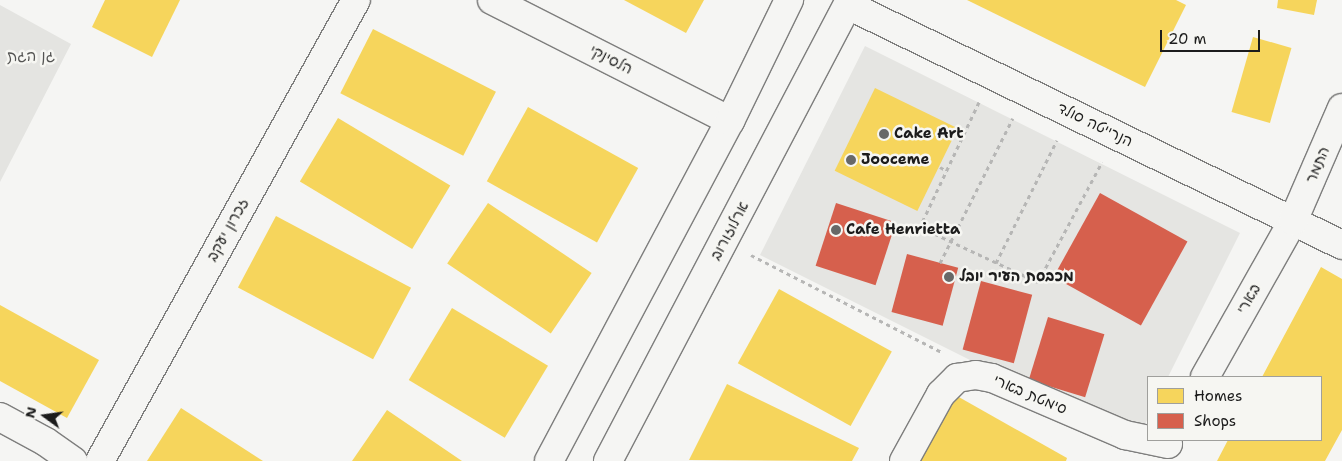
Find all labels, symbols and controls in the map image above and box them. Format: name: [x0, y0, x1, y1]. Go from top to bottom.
scale bar: [1162, 20, 1262, 52]
text: 20 m: [1168, 29, 1207, 49]
street label: הלסינקי: [586, 42, 636, 78]
park label: גן הגת: [7, 48, 55, 66]
street label: הנרייטה סולד: [1054, 99, 1136, 151]
place label: Cake Art: [894, 125, 964, 143]
marker: Cake Art: [878, 128, 890, 140]
street label: התמר: [1302, 144, 1334, 186]
place label: Jooceme: [861, 151, 930, 169]
marker: Jooceme: [845, 154, 857, 166]
street label: זכרון יעקב: [203, 195, 253, 265]
street label: ארלוזורוב: [707, 199, 753, 263]
place label: Cafe Henrietta: [846, 221, 960, 239]
marker: Cafe Henrietta: [830, 224, 842, 236]
place label: מכבסת העיר יובל: [959, 268, 1074, 286]
marker: מכבסת העיר יובל: [943, 271, 955, 283]
street label: בארי: [1233, 281, 1265, 317]
street label: סימטת בארי: [990, 371, 1070, 419]
legend: [1147, 376, 1322, 441]
text: Homes: [1194, 386, 1242, 406]
north arrow: [20, 391, 70, 441]
text: N: [20, 405, 41, 420]
text: Shops: [1194, 411, 1236, 431]

